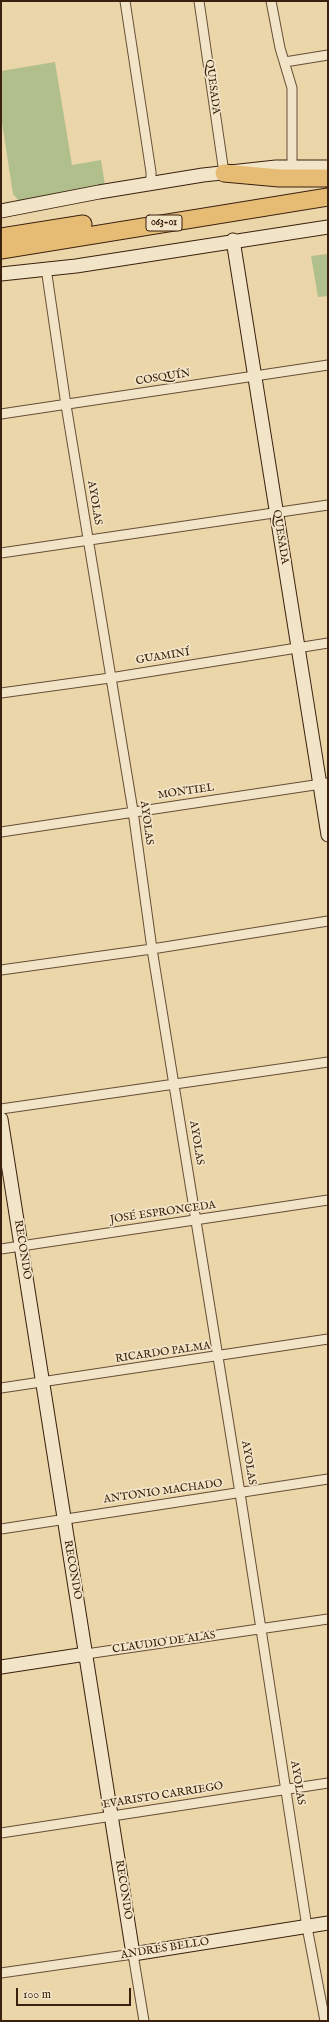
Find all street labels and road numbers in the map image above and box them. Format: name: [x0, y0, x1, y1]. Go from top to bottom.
street label: QUESADA: [202, 59, 222, 115]
road number: 063-01: [146, 215, 182, 231]
street label: COSQUÍN: [135, 367, 191, 389]
street label: AYOLAS: [84, 480, 104, 526]
street label: QUESADA: [269, 509, 291, 565]
street label: GUAMINÍ: [135, 646, 191, 668]
street label: MONTIEL: [157, 782, 215, 802]
street label: AYOLAS: [136, 800, 156, 846]
street label: AYOLAS: [186, 1120, 206, 1166]
street label: JOSÉ ESPRONCEDA: [109, 1199, 217, 1227]
street label: RECONDO: [11, 1219, 33, 1281]
street label: RICARDO PALMA: [115, 1340, 211, 1366]
street label: AYOLAS: [238, 1440, 258, 1486]
street label: ANTONIO MACHADO: [103, 1477, 223, 1507]
street label: RECONDO: [60, 1539, 84, 1601]
street label: CLAUDIO DE ALAS: [112, 1629, 216, 1657]
street label: AYOLAS: [287, 1760, 307, 1806]
street label: EVARISTO CARRIEGO: [102, 1780, 224, 1812]
street label: RECONDO: [112, 1859, 134, 1921]
street label: ANDRÉS BELLO: [120, 1935, 210, 1963]

